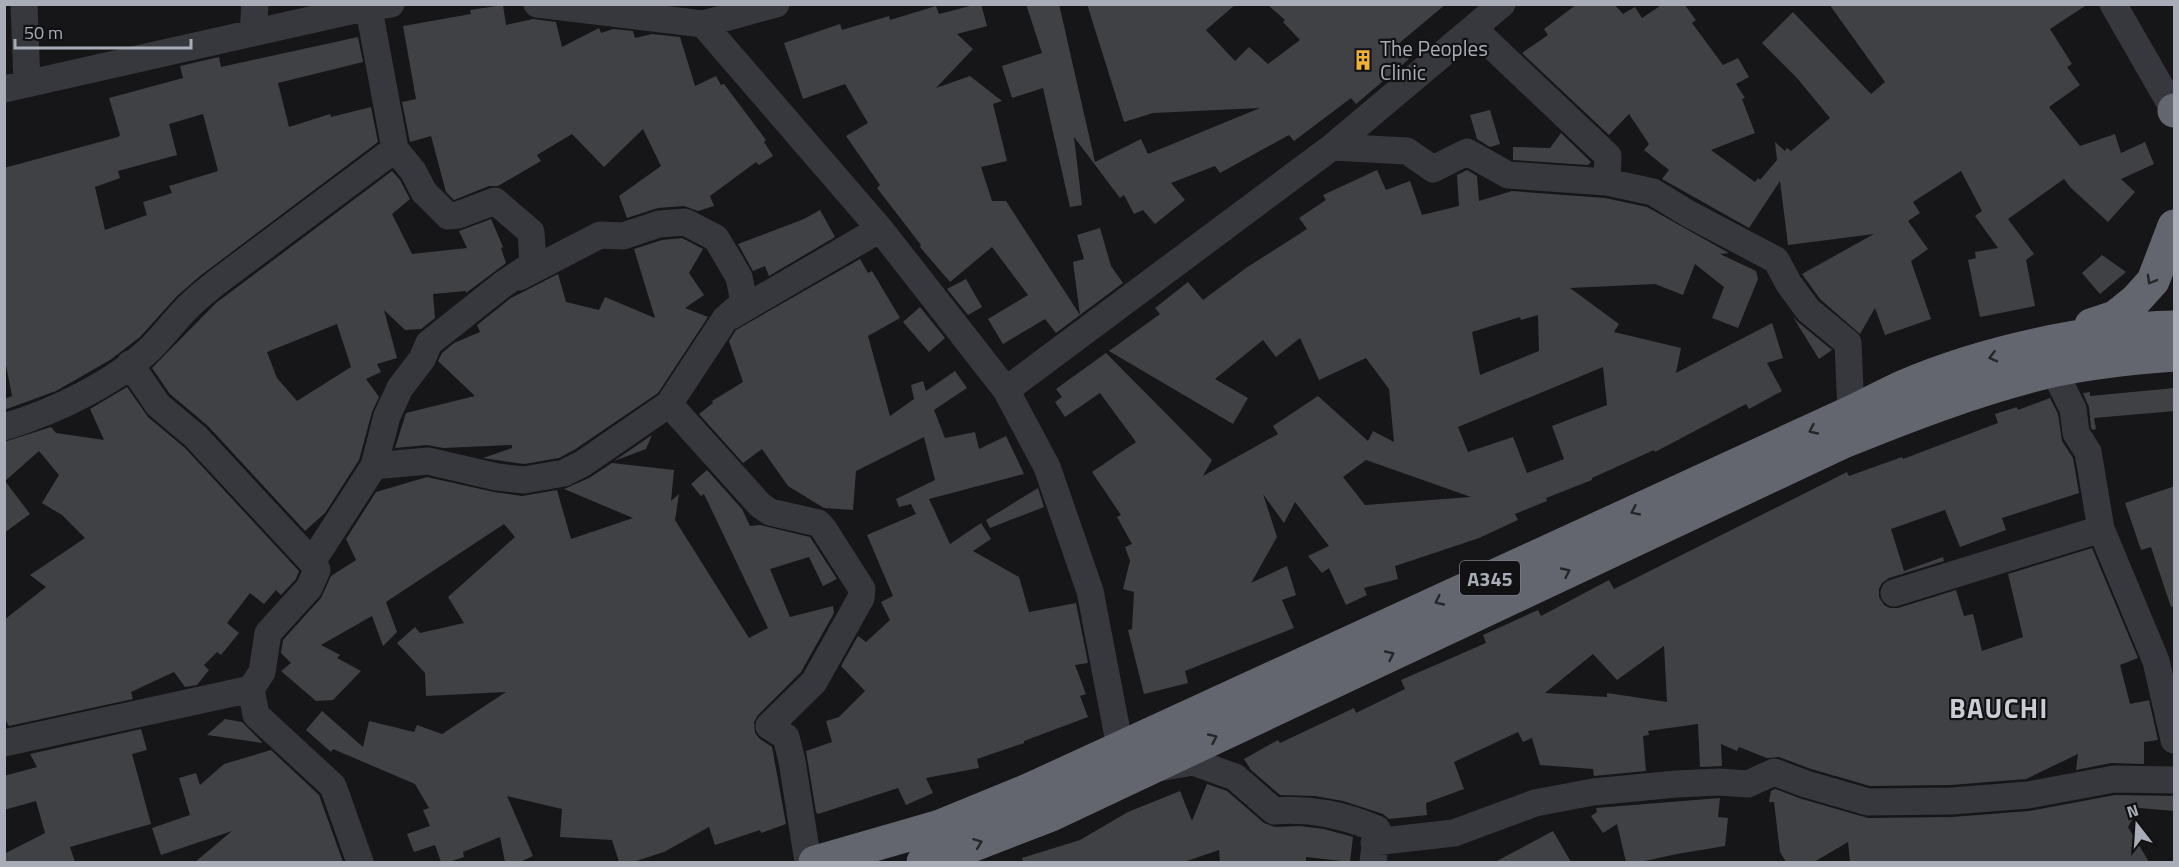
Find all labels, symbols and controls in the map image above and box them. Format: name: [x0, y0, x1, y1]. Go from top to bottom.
scale bar: [15, 12, 190, 50]
text: 50 m: [24, 19, 63, 46]
place label: The Peoples Clinic: [1380, 32, 1488, 88]
building icon: The Peoples Clinic: [1351, 48, 1375, 72]
one-way arrow: [2147, 274, 2158, 284]
one-way arrow: [1988, 349, 1998, 362]
one-way arrow: [1808, 422, 1819, 434]
one-way arrow: [1631, 504, 1642, 516]
road number: A345: [1460, 561, 1520, 595]
one-way arrow: [1560, 568, 1571, 580]
one-way arrow: [1435, 594, 1446, 606]
one-way arrow: [1383, 650, 1394, 662]
district label: BAUCHI: [1949, 687, 2049, 728]
one-way arrow: [1207, 733, 1218, 745]
north arrow: [2107, 795, 2167, 855]
text: N: [2124, 798, 2141, 824]
one-way arrow: [972, 838, 983, 851]

